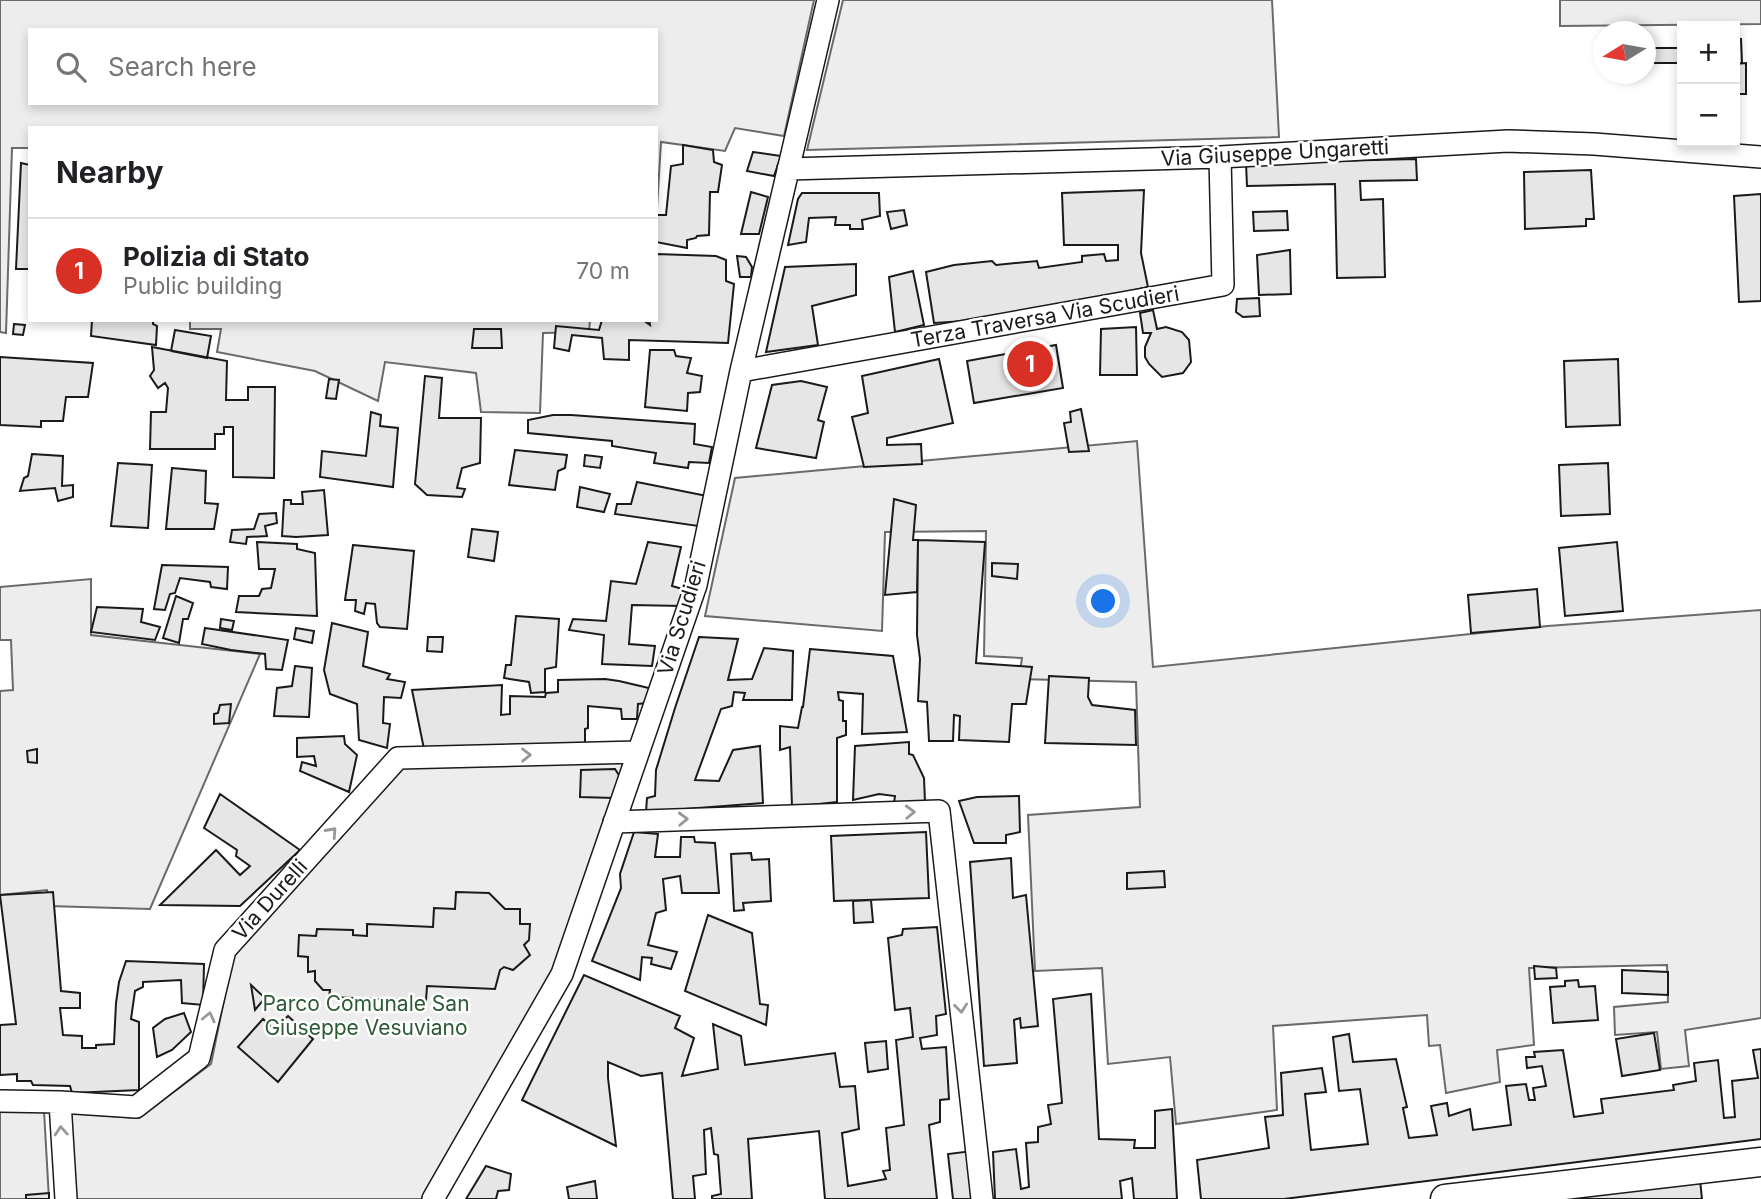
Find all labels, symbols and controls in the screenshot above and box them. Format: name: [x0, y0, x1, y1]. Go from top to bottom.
north arrow: [1593, 21, 1656, 84]
map controls: [1677, 21, 1740, 147]
button: +: [1677, 21, 1740, 84]
search box: [28, 28, 658, 105]
icon: search: [52, 48, 90, 86]
text: Search here: [108, 51, 257, 82]
button: −: [1677, 84, 1740, 147]
street label: Via Giuseppe Ungaretti: [1160, 134, 1390, 171]
text: Nearby: [56, 154, 164, 190]
text: Polizia di Stato: [123, 241, 309, 272]
text: 1: [74, 257, 84, 285]
text: 70 m: [576, 257, 630, 285]
text: Public building: [123, 272, 282, 300]
street label: Terza Traversa Via Scudieri: [909, 281, 1181, 352]
pin: 1: [1007, 338, 1053, 390]
street label: Via Scudieri: [652, 557, 711, 678]
your location: [1086, 584, 1120, 618]
one-way arrow: [521, 748, 532, 763]
one-way arrow: [905, 804, 916, 819]
one-way arrow: [677, 812, 688, 827]
one-way arrow: [323, 827, 336, 840]
street label: Via Durelli: [227, 854, 312, 945]
park label: Parco Comunale San Giuseppe Vesuviano: [262, 991, 470, 1040]
one-way arrow: [953, 1002, 968, 1013]
one-way arrow: [201, 1011, 215, 1023]
one-way arrow: [54, 1125, 69, 1136]

